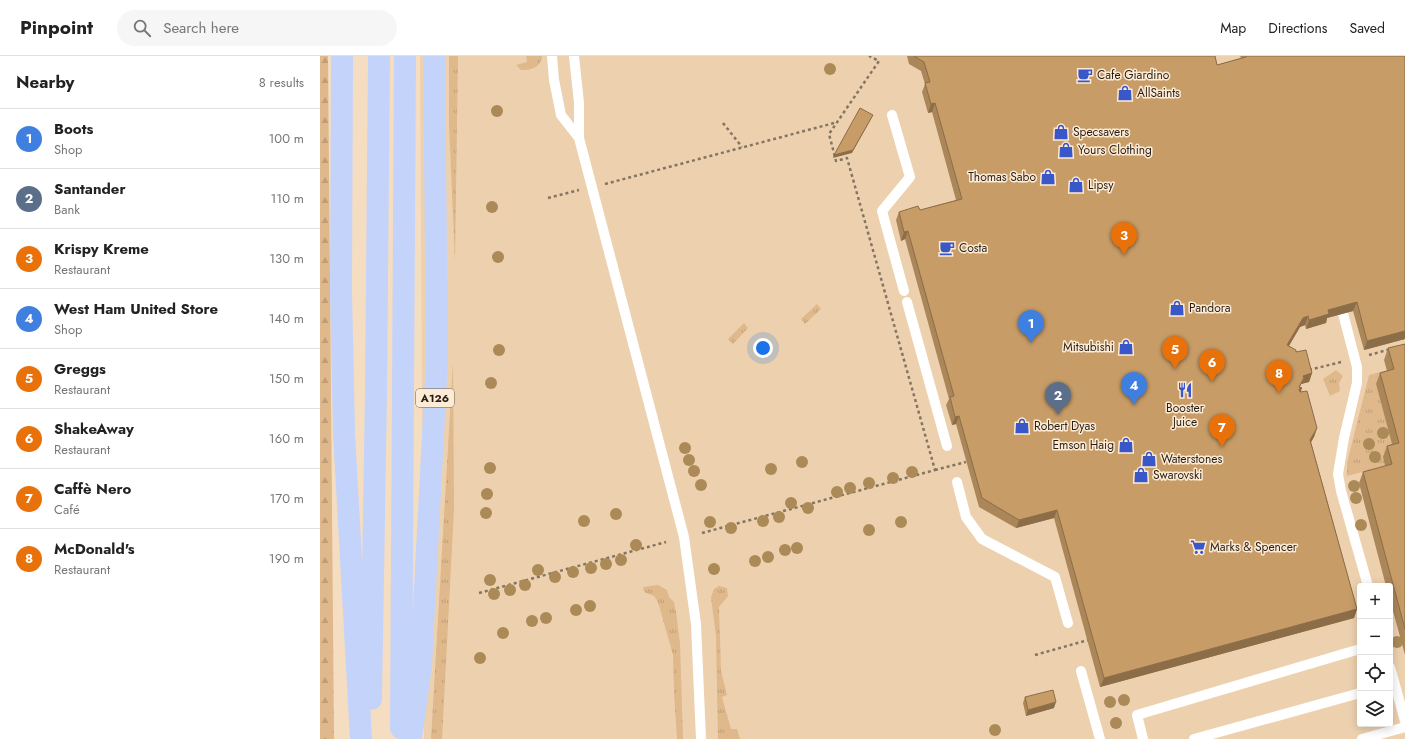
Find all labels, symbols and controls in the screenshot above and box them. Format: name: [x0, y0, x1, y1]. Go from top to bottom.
search box: [117, 10, 397, 46]
text: Pinpoint: [20, 14, 93, 41]
icon: search: [131, 17, 153, 39]
text: Search here: [163, 17, 239, 39]
text: Map: [1220, 18, 1246, 38]
text: Directions: [1268, 18, 1328, 38]
text: Saved: [1350, 18, 1385, 38]
cafe icon: Cafe Giardino: [1076, 66, 1094, 84]
place label: Cafe Giardino: [1097, 66, 1170, 84]
text: Nearby: [16, 70, 74, 94]
text: 8 results: [259, 73, 304, 92]
shop icon: AllSaints: [1116, 84, 1134, 102]
place label: AllSaints: [1137, 84, 1180, 102]
text: Boots: [54, 118, 93, 140]
shop icon: Specsavers: [1052, 123, 1070, 141]
place label: Specsavers: [1073, 123, 1129, 141]
text: 1: [26, 129, 32, 148]
text: 100 m: [269, 129, 304, 148]
text: Shop: [54, 140, 82, 159]
shop icon: Yours Clothing: [1057, 141, 1075, 159]
place label: Yours Clothing: [1078, 141, 1152, 159]
place label: Thomas Sabo: [968, 168, 1036, 186]
shop icon: Thomas Sabo: [1039, 168, 1057, 186]
shop icon: Lipsy: [1067, 176, 1085, 194]
place label: Lipsy: [1088, 176, 1114, 194]
text: Santander: [54, 178, 126, 200]
text: 2: [25, 189, 33, 208]
text: 110 m: [270, 189, 304, 208]
text: Bank: [54, 200, 80, 219]
pin: 3: [1111, 222, 1137, 255]
text: Krispy Kreme: [54, 238, 149, 260]
cafe icon: Costa: [938, 239, 956, 257]
place label: Costa: [959, 239, 987, 257]
text: 3: [25, 249, 33, 268]
text: 130 m: [269, 249, 304, 268]
text: Restaurant: [54, 260, 110, 279]
text: West Ham United Store: [54, 298, 218, 320]
shop icon: Pandora: [1168, 299, 1186, 317]
place label: Pandora: [1189, 299, 1231, 317]
text: 4: [24, 309, 34, 328]
text: 140 m: [269, 309, 304, 328]
pin: 1: [1018, 310, 1044, 343]
text: Shop: [54, 320, 82, 339]
pin: 5: [1162, 336, 1188, 369]
your location: [753, 338, 773, 358]
place label: Mitsubishi: [1063, 338, 1114, 356]
shop icon: Mitsubishi: [1117, 338, 1135, 356]
pin: 6: [1199, 349, 1225, 382]
text: Greggs: [54, 358, 106, 380]
pin: 8: [1266, 360, 1292, 393]
text: 5: [25, 369, 33, 388]
text: 150 m: [269, 369, 304, 388]
pin: 4: [1121, 372, 1147, 405]
text: Restaurant: [54, 380, 110, 399]
restaurant icon: Booster Juice: [1176, 381, 1194, 399]
pin: 2: [1045, 382, 1071, 415]
road number: A126: [416, 389, 454, 407]
place label: Booster Juice: [1166, 399, 1205, 431]
pin: 7: [1209, 414, 1235, 447]
shop icon: Robert Dyas: [1013, 417, 1031, 435]
place label: Robert Dyas: [1034, 417, 1095, 435]
text: ShakeAway: [54, 418, 134, 440]
text: 6: [25, 429, 33, 448]
text: 160 m: [269, 429, 304, 448]
place label: Emson Haig: [1052, 436, 1114, 454]
shop icon: Emson Haig: [1117, 436, 1135, 454]
text: Restaurant: [54, 440, 110, 459]
shop icon: Waterstones: [1140, 450, 1158, 468]
place label: Waterstones: [1161, 450, 1222, 468]
shop icon: Swarovski: [1132, 466, 1150, 484]
place label: Swarovski: [1153, 466, 1202, 484]
text: Caffè Nero: [54, 478, 131, 500]
text: 7: [25, 489, 33, 508]
text: 170 m: [269, 489, 304, 508]
text: Café: [54, 500, 80, 519]
text: McDonald's: [54, 538, 135, 560]
supermarket icon: Marks & Spencer: [1189, 538, 1207, 556]
place label: Marks & Spencer: [1210, 538, 1298, 556]
text: 8: [25, 549, 33, 568]
text: 190 m: [269, 549, 304, 568]
text: Restaurant: [54, 560, 110, 579]
map controls: [1357, 583, 1393, 727]
button: +: [1357, 583, 1393, 619]
button: −: [1357, 619, 1393, 655]
button: locate: [1357, 655, 1393, 691]
button: layers: [1357, 691, 1393, 727]

